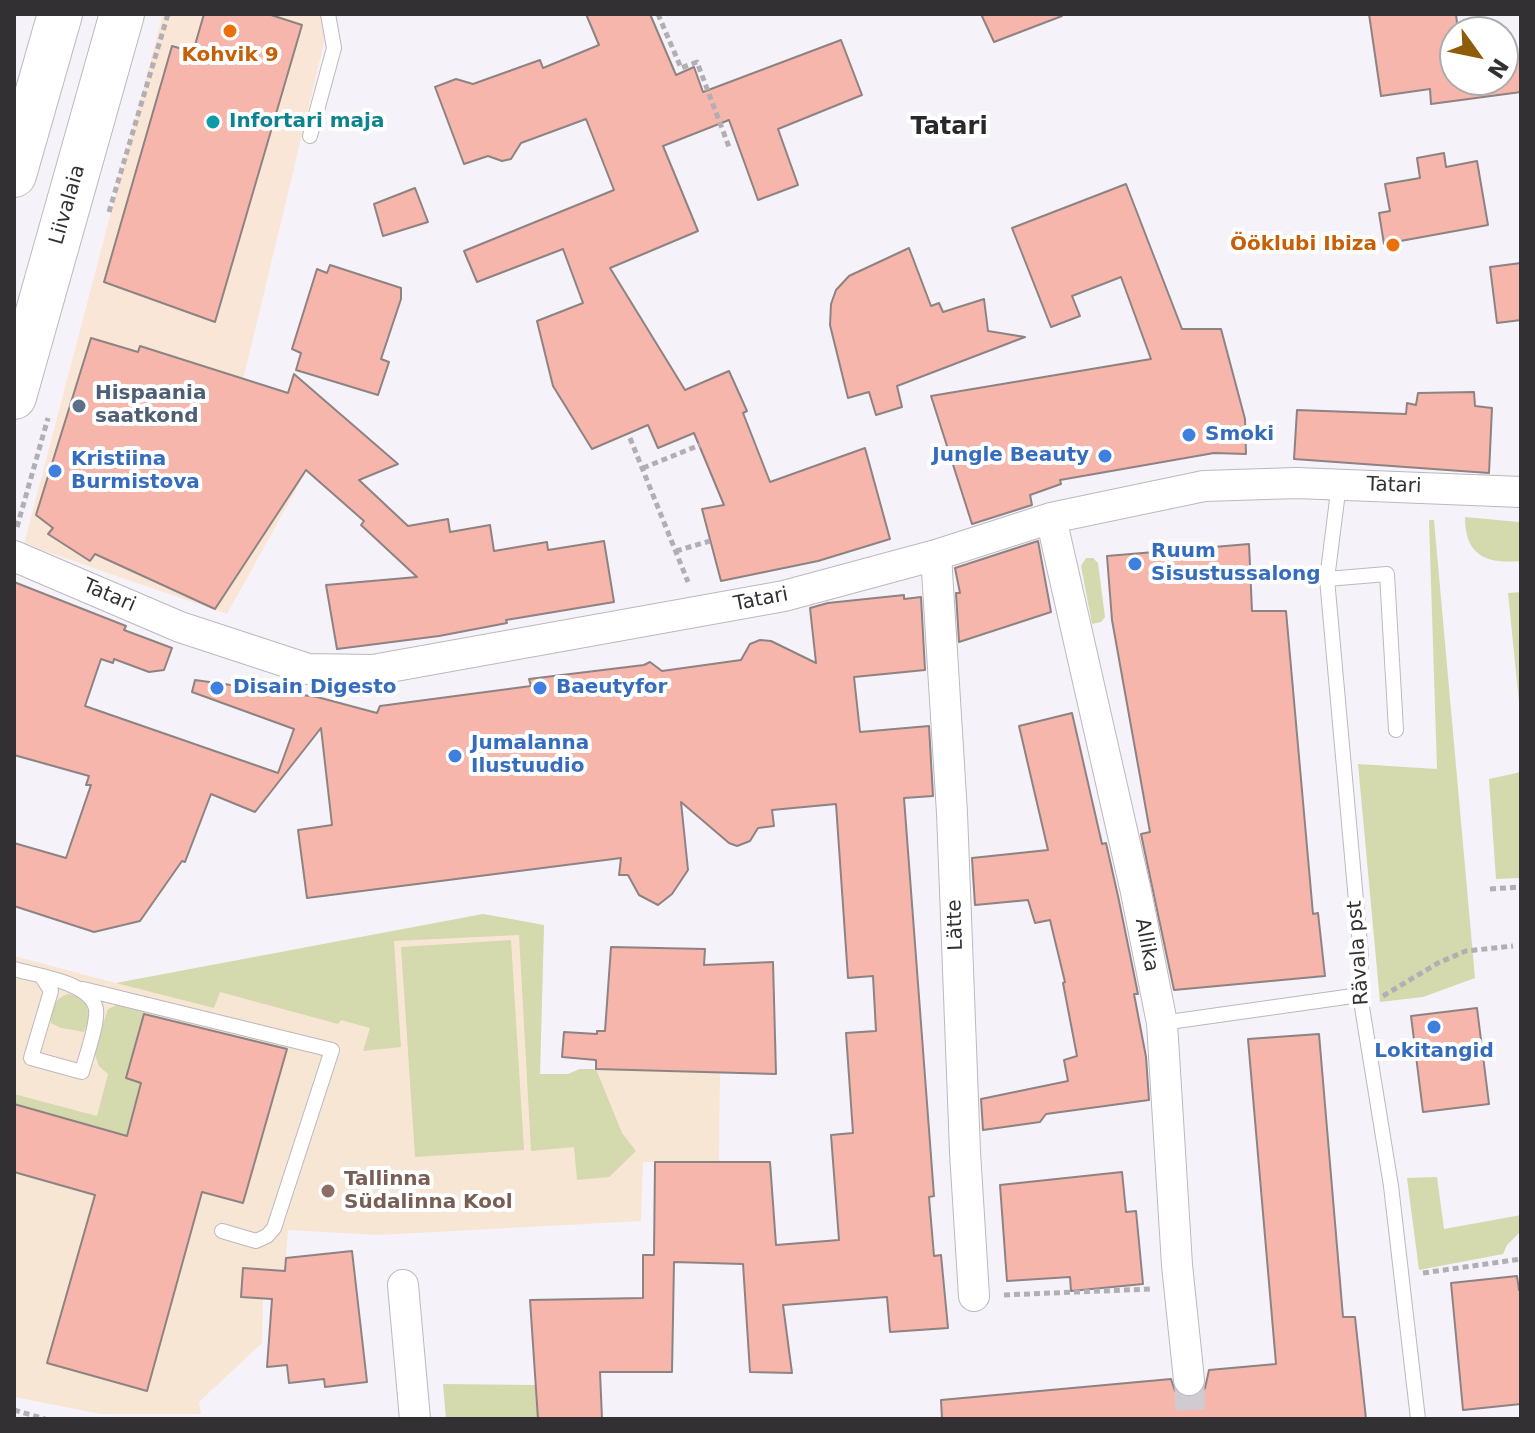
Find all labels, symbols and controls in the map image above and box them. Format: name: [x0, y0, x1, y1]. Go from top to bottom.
north arrow: [1439, 16, 1519, 96]
marker: Kohvik 9: [221, 22, 239, 40]
place label: Kohvik 9: [181, 44, 279, 68]
text: N: [1482, 54, 1513, 83]
place label: Infortari maja: [229, 110, 384, 134]
marker: Infortari maja: [204, 113, 222, 131]
district label: Tatari: [910, 114, 988, 142]
street label: Liivalaia: [45, 162, 91, 248]
place label: Ööklubi Ibiza: [1230, 233, 1377, 257]
marker: Ööklubi Ibiza: [1384, 236, 1402, 254]
place label: Hispaania saatkond: [95, 382, 206, 429]
marker: Hispaania saatkond: [70, 397, 88, 415]
place label: Smoki: [1205, 423, 1274, 447]
marker: Smoki: [1180, 426, 1198, 444]
place label: Jungle Beauty: [932, 444, 1089, 468]
marker: Jungle Beauty: [1096, 447, 1114, 465]
place label: Kristiina Burmistova: [71, 448, 200, 495]
marker: Kristiina Burmistova: [46, 462, 64, 480]
street label: Tatari: [1366, 473, 1422, 499]
place label: Ruum Sisustussalong: [1151, 540, 1321, 587]
marker: Ruum Sisustussalong: [1126, 555, 1144, 573]
street label: Tatari: [79, 574, 139, 618]
street label: Tatari: [732, 583, 790, 617]
place label: Disain Digesto: [233, 676, 396, 700]
place label: Baeutyfor: [556, 676, 667, 700]
marker: Disain Digesto: [208, 679, 226, 697]
marker: Baeutyfor: [531, 679, 549, 697]
place label: Jumalanna Ilustuudio: [471, 732, 589, 779]
marker: Jumalanna Ilustuudio: [446, 747, 464, 765]
street label: Lätte: [943, 899, 969, 951]
street label: Rävala pst: [1343, 900, 1375, 1006]
street label: Allika: [1129, 916, 1163, 974]
marker: Lokitangid: [1425, 1018, 1443, 1036]
place label: Lokitangid: [1374, 1040, 1494, 1064]
place label: Tallinna Südalinna Kool: [344, 1168, 513, 1215]
marker: Tallinna Südalinna Kool: [319, 1182, 337, 1200]

